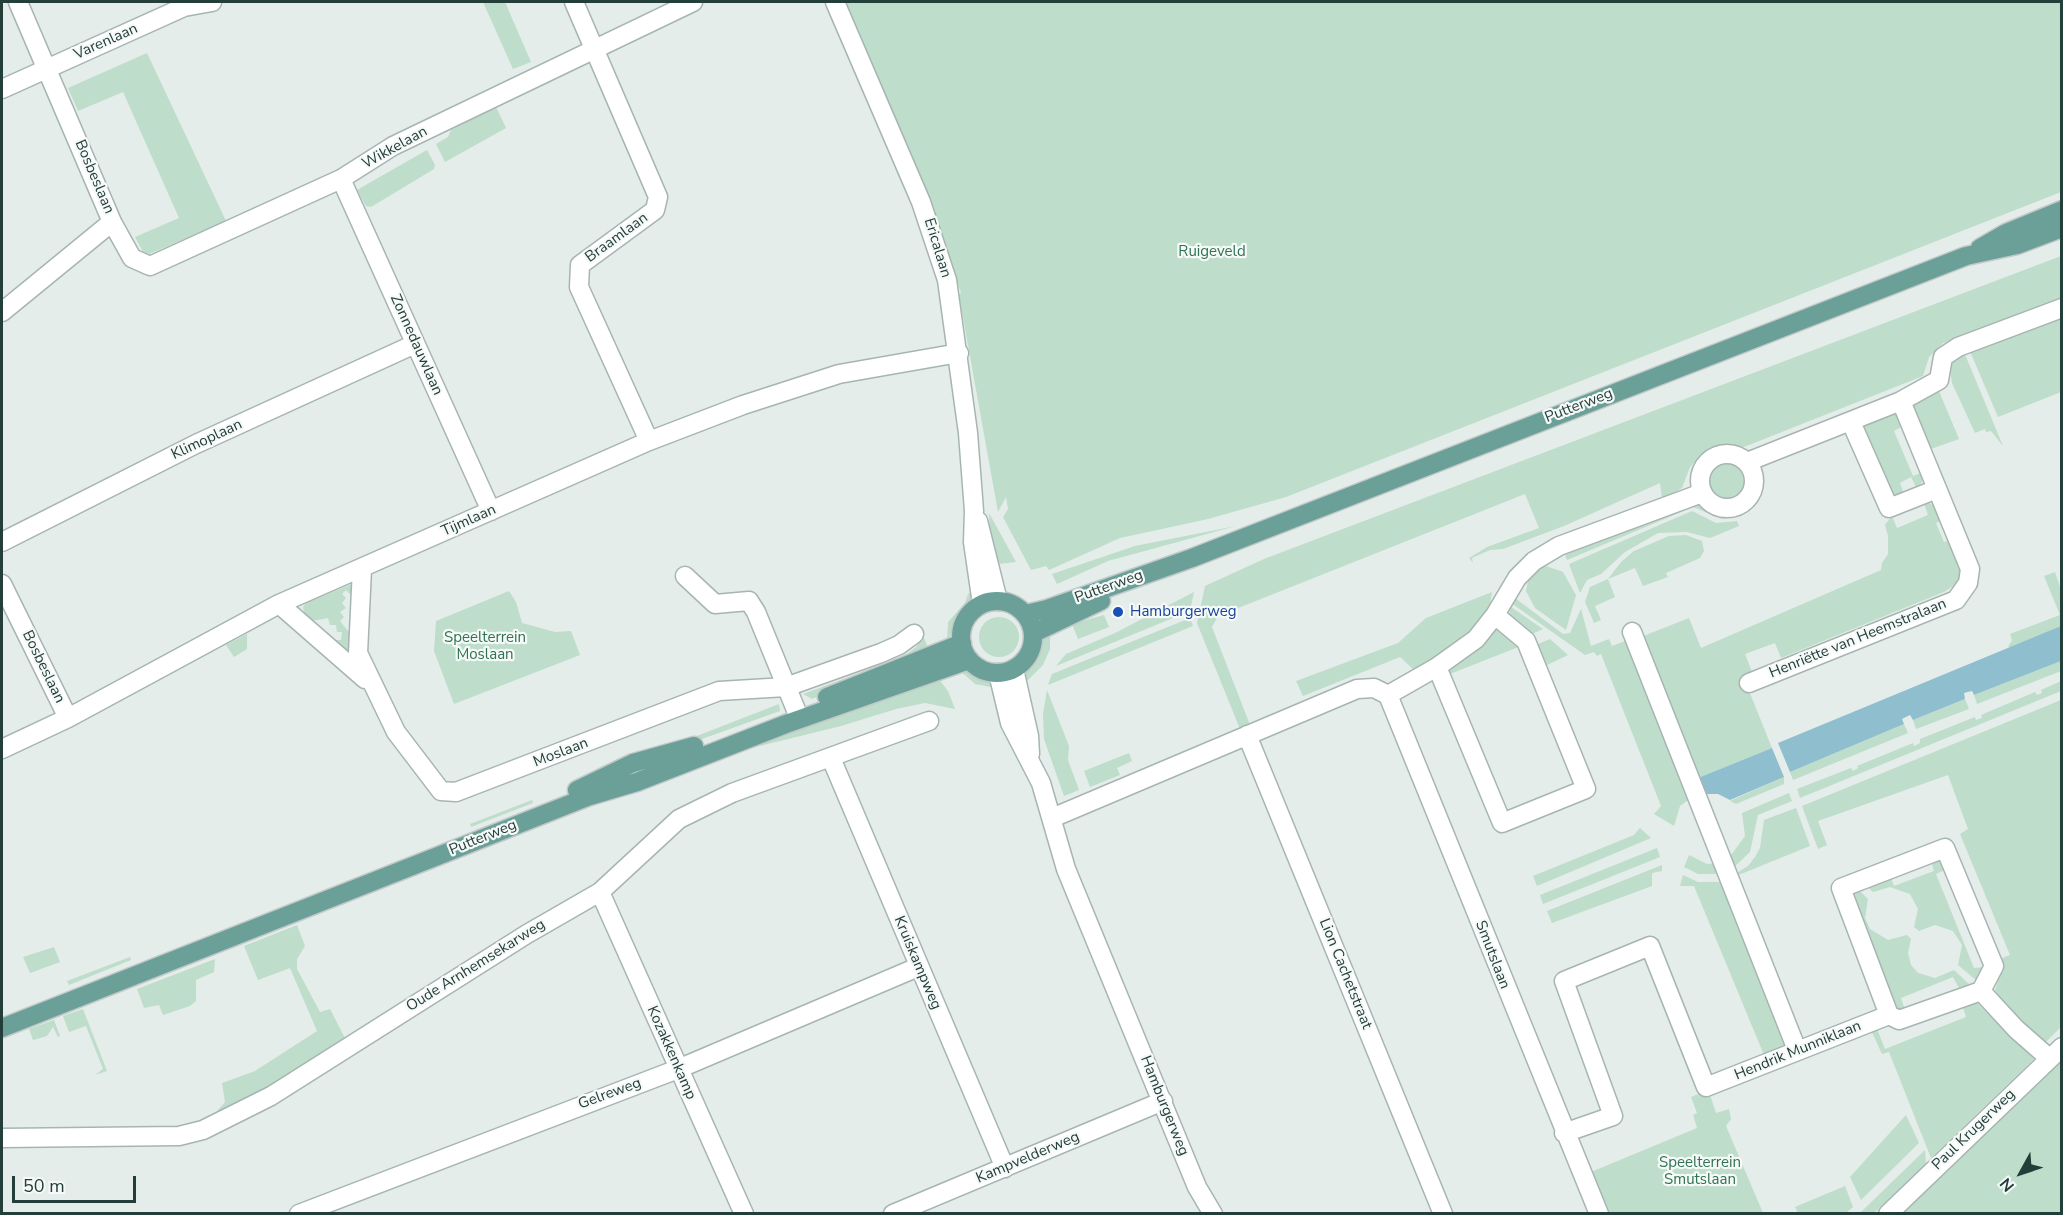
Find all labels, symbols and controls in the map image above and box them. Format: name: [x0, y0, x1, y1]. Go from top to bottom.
street label: Varenlaan: [71, 20, 141, 64]
street label: Wikkelaan: [359, 123, 431, 173]
street label: Bosbeslaan: [70, 137, 118, 217]
street label: Braamlaan: [582, 209, 652, 267]
street label: Ericalaan: [919, 216, 955, 280]
park label: Ruigeveld: [1178, 243, 1246, 261]
street label: Zonnedauwlaan: [386, 292, 446, 398]
street label: Putterweg: [1543, 385, 1615, 427]
street label: Klimoplaan: [169, 416, 245, 464]
street label: Tijmlaan: [439, 501, 499, 541]
street label: Putterweg: [1073, 566, 1145, 608]
street label: Henriëtte van Heemstralaan: [1767, 595, 1949, 683]
place label: Hamburgerweg: [1130, 603, 1237, 621]
marker: Hamburgerweg: [1111, 605, 1125, 619]
street label: Bosbeslaan: [18, 628, 68, 706]
park label: Speelterrein Moslaan: [444, 629, 526, 664]
street label: Moslaan: [531, 734, 591, 772]
street label: Putterweg: [447, 816, 519, 860]
street label: Kruiskampweg: [889, 913, 945, 1013]
street label: Oude Arnhemsekarweg: [403, 916, 549, 1016]
street label: Lion Cachetstraat: [1315, 916, 1375, 1032]
street label: Smutslaan: [1471, 918, 1513, 992]
street label: Kozakkenkamp: [642, 1003, 700, 1103]
street label: Hendrik Munniklaan: [1732, 1017, 1864, 1085]
street label: Hamburgerweg: [1136, 1053, 1192, 1159]
street label: Gelreweg: [576, 1074, 644, 1114]
street label: Paul Krugerweg: [1929, 1086, 2019, 1174]
street label: Kampvelderweg: [974, 1128, 1082, 1188]
north arrow: [1991, 1143, 2051, 1203]
park label: Speelterrein Smutslaan: [1659, 1154, 1741, 1189]
scale bar: [15, 1164, 140, 1202]
text: N: [1995, 1173, 2019, 1196]
text: 50 m: [23, 1174, 65, 1198]

